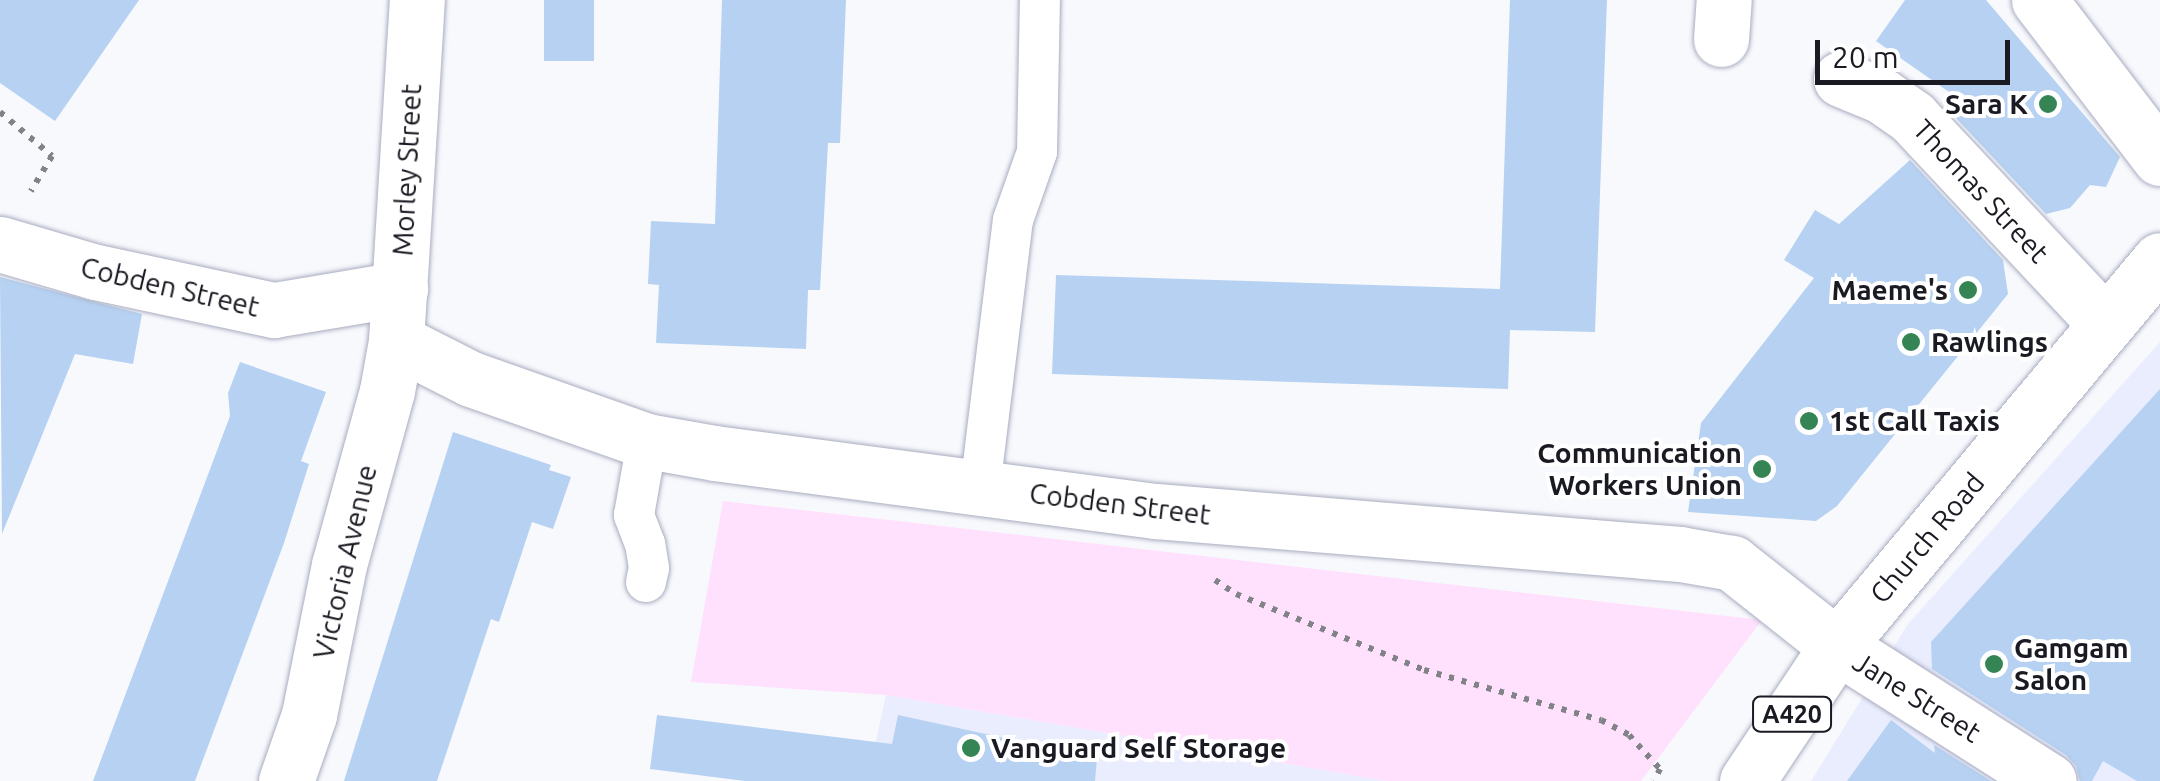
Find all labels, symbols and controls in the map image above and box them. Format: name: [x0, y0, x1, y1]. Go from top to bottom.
scale bar: [1820, 20, 2015, 82]
text: 20 m: [1832, 40, 1899, 74]
street label: Morley Street: [386, 83, 428, 257]
place label: Sara K: [1945, 87, 2028, 121]
marker: Sara K: [2037, 93, 2059, 115]
street label: Thomas Street: [1906, 113, 2056, 269]
street label: Cobden Street: [77, 250, 263, 324]
place label: Maeme's: [1831, 273, 1948, 307]
marker: Maeme's: [1957, 279, 1979, 301]
place label: Rawlings: [1931, 325, 2048, 359]
marker: Rawlings: [1900, 331, 1922, 353]
place label: 1st Call Taxis: [1829, 404, 2000, 438]
marker: 1st Call Taxis: [1798, 410, 1820, 432]
place label: Communication Workers Union: [1537, 436, 1742, 502]
marker: Communication Workers Union: [1751, 458, 1773, 480]
street label: Victoria Avenue: [306, 462, 384, 662]
street label: Church Road: [1863, 466, 1991, 610]
street label: Cobden Street: [1027, 476, 1213, 532]
place label: Gamgam Salon: [2014, 631, 2129, 697]
street label: Jane Street: [1847, 645, 1987, 749]
marker: Gamgam Salon: [1983, 653, 2005, 675]
road number: A420: [1752, 694, 1832, 734]
place label: Vanguard Self Storage: [991, 731, 1286, 765]
marker: Vanguard Self Storage: [960, 737, 982, 759]

